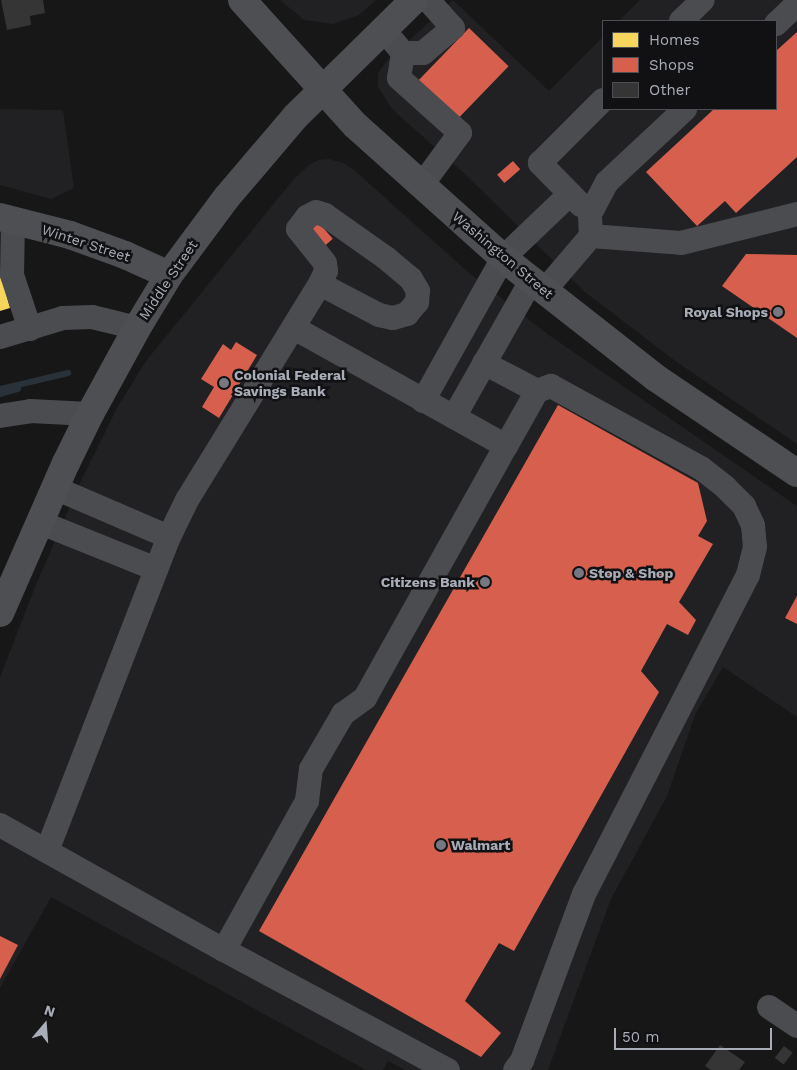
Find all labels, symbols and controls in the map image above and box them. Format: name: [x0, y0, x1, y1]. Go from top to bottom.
legend: [602, 20, 777, 110]
text: Homes: [649, 31, 700, 49]
text: Shops: [649, 56, 694, 74]
text: Other: [649, 81, 691, 99]
street label: Washington Street: [449, 208, 557, 302]
street label: Winter Street: [40, 221, 132, 265]
street label: Middle Street: [135, 237, 201, 323]
place label: Royal Shops: [684, 304, 768, 320]
marker: Royal Shops: [772, 306, 784, 318]
place label: Colonial Federal Savings Bank: [234, 367, 346, 400]
marker: Colonial Federal Savings Bank: [218, 377, 230, 389]
place label: Stop & Shop: [589, 565, 673, 581]
marker: Stop & Shop: [573, 567, 585, 579]
place label: Citizens Bank: [381, 574, 475, 590]
marker: Citizens Bank: [479, 576, 491, 588]
place label: Walmart: [451, 837, 510, 853]
marker: Walmart: [435, 839, 447, 851]
north arrow: [20, 1000, 70, 1050]
text: N: [42, 1002, 57, 1020]
scale bar: [617, 1018, 774, 1050]
text: 50 m: [622, 1028, 659, 1046]

